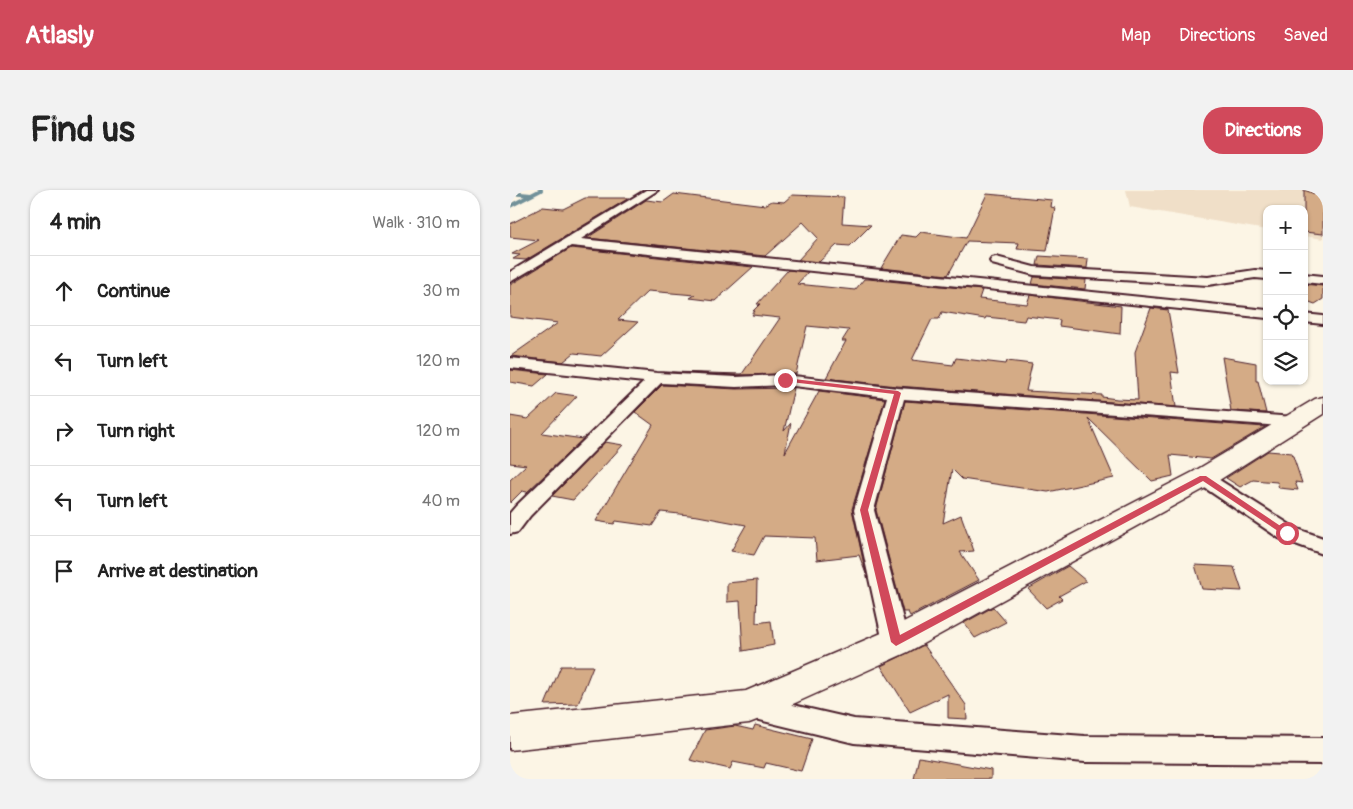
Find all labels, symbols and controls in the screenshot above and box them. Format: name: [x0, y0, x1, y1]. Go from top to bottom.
text: Atlasly: [25, 21, 94, 50]
text: Map: [1121, 24, 1151, 47]
text: Directions: [1179, 24, 1255, 47]
text: Saved: [1283, 24, 1328, 47]
button: Directions: [1203, 107, 1323, 154]
text: Find us: [30, 108, 135, 152]
map controls: [1263, 205, 1308, 385]
button: +: [1263, 205, 1308, 250]
text: 4 min: [50, 209, 101, 236]
text: Walk · 310 m: [373, 213, 460, 233]
button: −: [1263, 250, 1308, 295]
icon: ahead: [50, 277, 78, 305]
text: Continue: [97, 279, 170, 303]
text: 30 m: [422, 281, 460, 301]
button: locate: [1263, 295, 1308, 340]
button: layers: [1263, 340, 1308, 385]
icon: left: [50, 347, 78, 375]
text: Turn left: [97, 349, 167, 373]
text: 120 m: [416, 351, 460, 371]
route end: [774, 369, 797, 392]
icon: right: [50, 417, 78, 445]
text: Turn right: [97, 419, 175, 443]
text: 120 m: [416, 421, 460, 441]
icon: left: [50, 487, 78, 515]
text: Turn left: [97, 489, 167, 513]
text: 40 m: [422, 491, 460, 511]
route start: [1276, 522, 1299, 545]
icon: arrive: [50, 557, 78, 585]
text: Arrive at destination: [97, 559, 258, 583]

